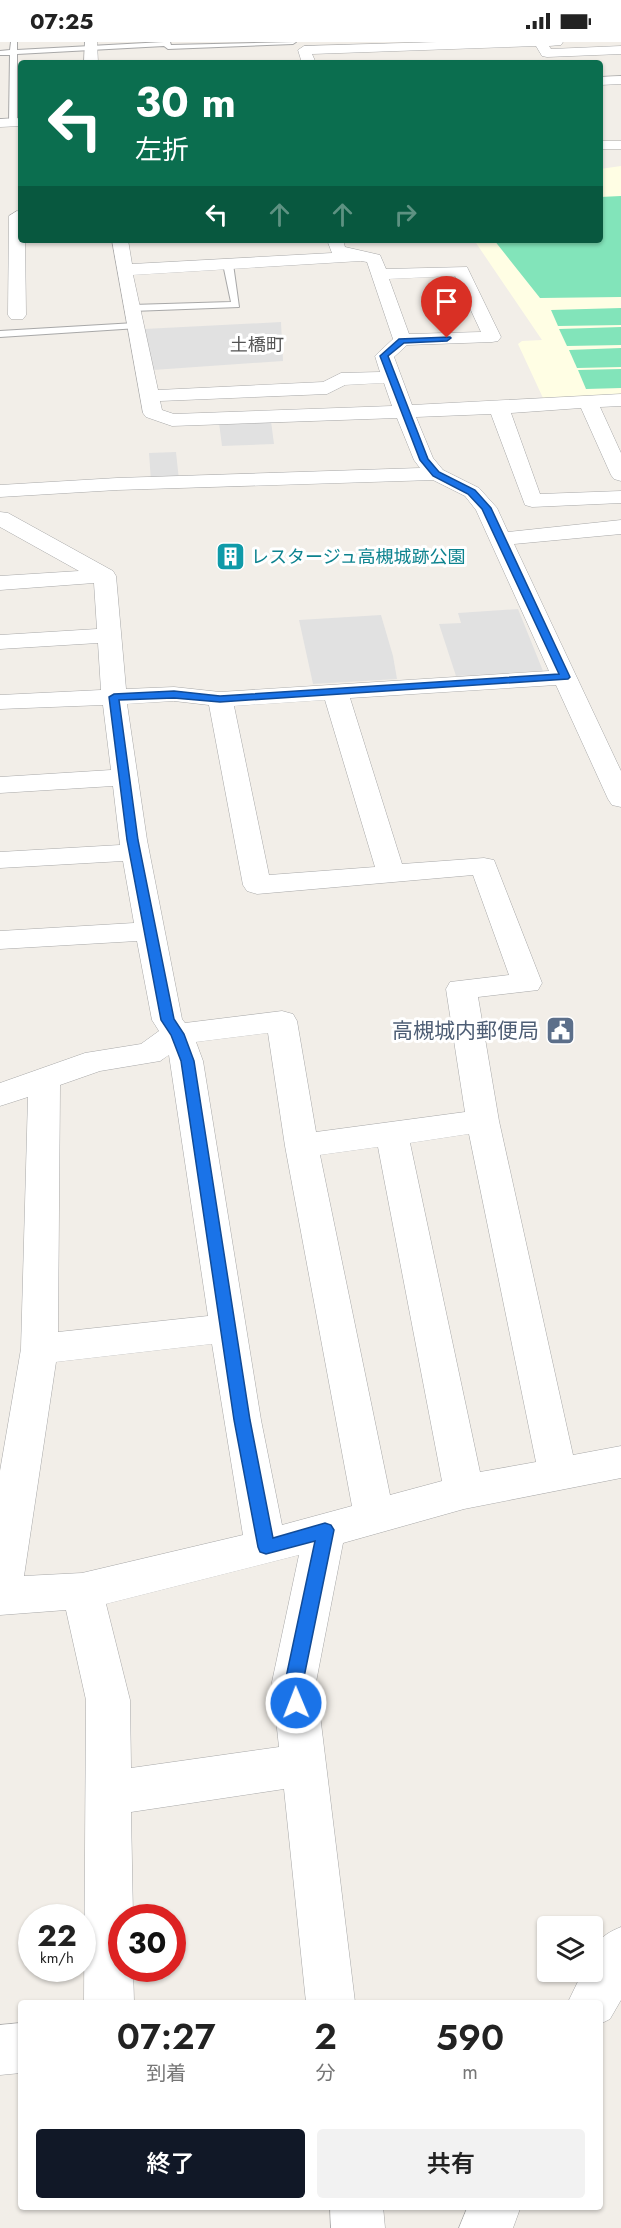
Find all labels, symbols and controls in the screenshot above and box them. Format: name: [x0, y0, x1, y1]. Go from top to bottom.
text: 07:25: [30, 5, 94, 37]
text: 30 m: [135, 72, 236, 133]
icon: left: [36, 84, 114, 162]
text: 左折: [135, 130, 189, 169]
icon: left: [200, 198, 233, 231]
icon: ahead: [263, 198, 296, 231]
icon: ahead: [326, 198, 359, 231]
icon: right: [389, 198, 422, 231]
pin: [421, 276, 472, 338]
icon: arrive: [430, 285, 463, 318]
district label: 土橋町: [230, 332, 284, 358]
building icon: レスタージュ高槻城跡公園: [214, 541, 246, 573]
place label: レスタージュ高槻城跡公園: [251, 544, 465, 570]
public building icon: 高槻城内郵便局: [544, 1015, 576, 1047]
place label: 高槻城内郵便局: [392, 1016, 539, 1046]
position arrow: [264, 1671, 328, 1735]
speed limit sign: 30: [108, 1904, 186, 1982]
text: 22: [37, 1914, 77, 1957]
map controls: [537, 1916, 603, 1982]
button: layers: [537, 1916, 603, 1982]
text: km/h: [40, 1947, 74, 1969]
text: 07:27: [117, 2010, 216, 2062]
text: 2: [314, 2010, 337, 2062]
text: 590: [436, 2011, 504, 2063]
text: m: [462, 2058, 478, 2087]
text: 到着: [146, 2059, 186, 2088]
text: 分: [316, 2059, 336, 2088]
button: 終了: [36, 2129, 305, 2198]
button: 共有: [317, 2129, 585, 2198]

